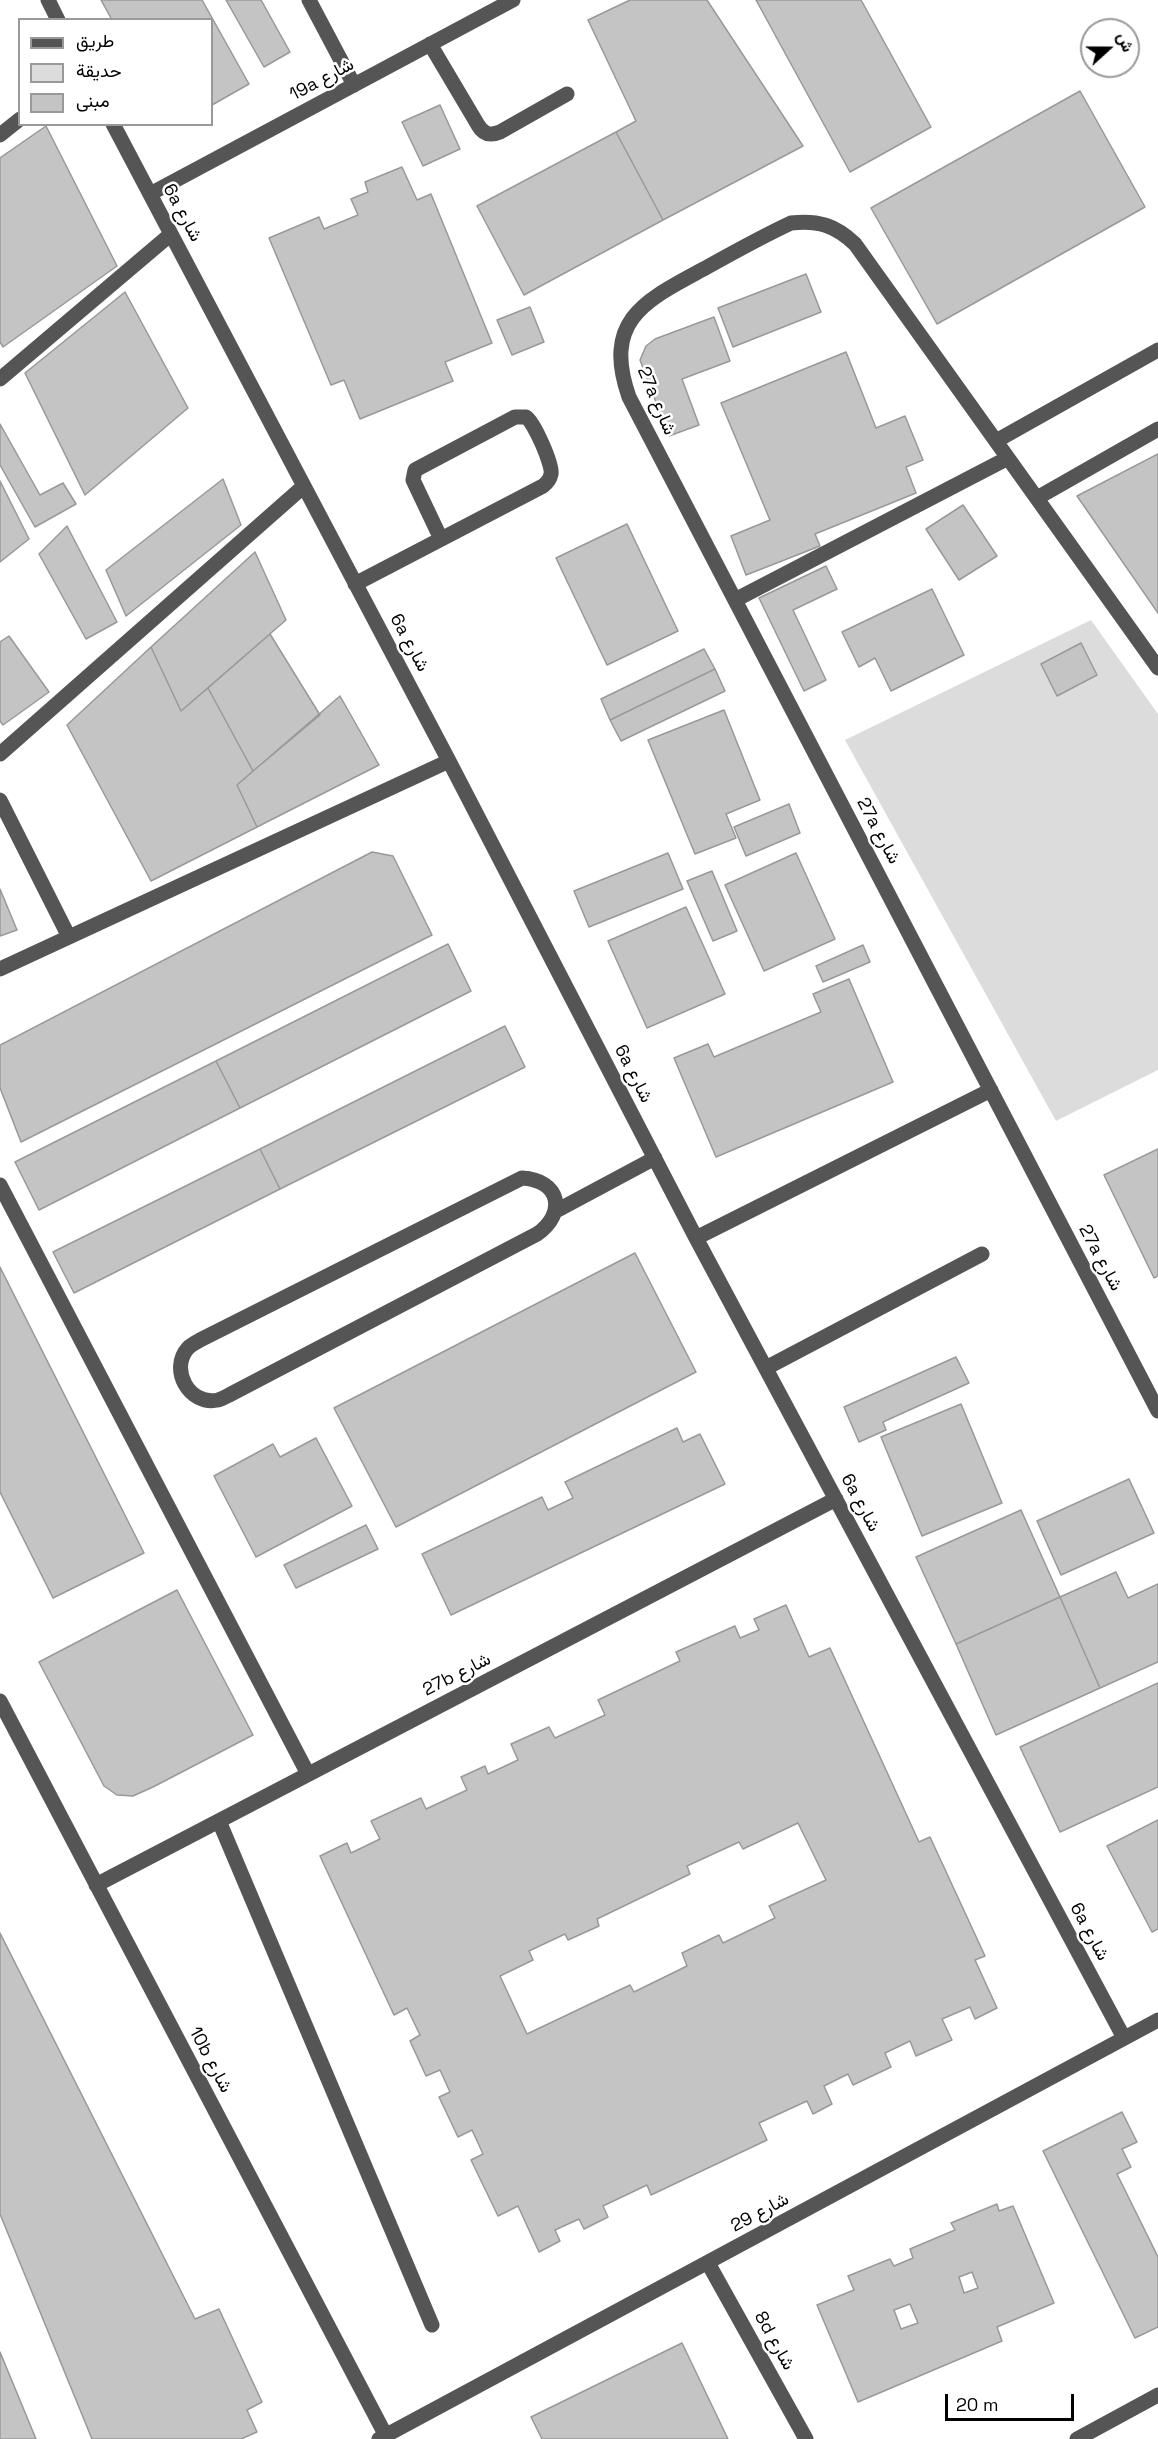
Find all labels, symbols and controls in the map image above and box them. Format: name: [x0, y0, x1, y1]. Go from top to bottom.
legend: [18, 18, 213, 126]
north arrow: [1080, 18, 1140, 78]
text: طريق: [76, 29, 114, 52]
text: ش: [1112, 29, 1139, 55]
street label: 19a شارع: [286, 54, 358, 106]
text: حديقة: [76, 59, 122, 82]
text: مبنى: [76, 89, 110, 112]
street label: 6a شارع: [158, 180, 206, 246]
street label: 27a شارع: [632, 364, 680, 438]
street label: 6a شارع: [385, 610, 433, 676]
street label: 27a شارع: [852, 794, 904, 868]
street label: 6a شارع: [609, 1041, 657, 1107]
street label: 27a شارع: [1074, 1221, 1126, 1295]
street label: 6a شارع: [836, 1470, 884, 1536]
street label: 27b شارع: [419, 1649, 495, 1701]
street label: 6a شارع: [1065, 1899, 1113, 1965]
street label: 10b شارع: [184, 2023, 236, 2097]
street label: شارع 29: [727, 2189, 793, 2237]
street label: 8d شارع: [749, 2308, 799, 2374]
scale bar: [948, 2382, 1077, 2420]
text: 20 m: [956, 2393, 999, 2416]

